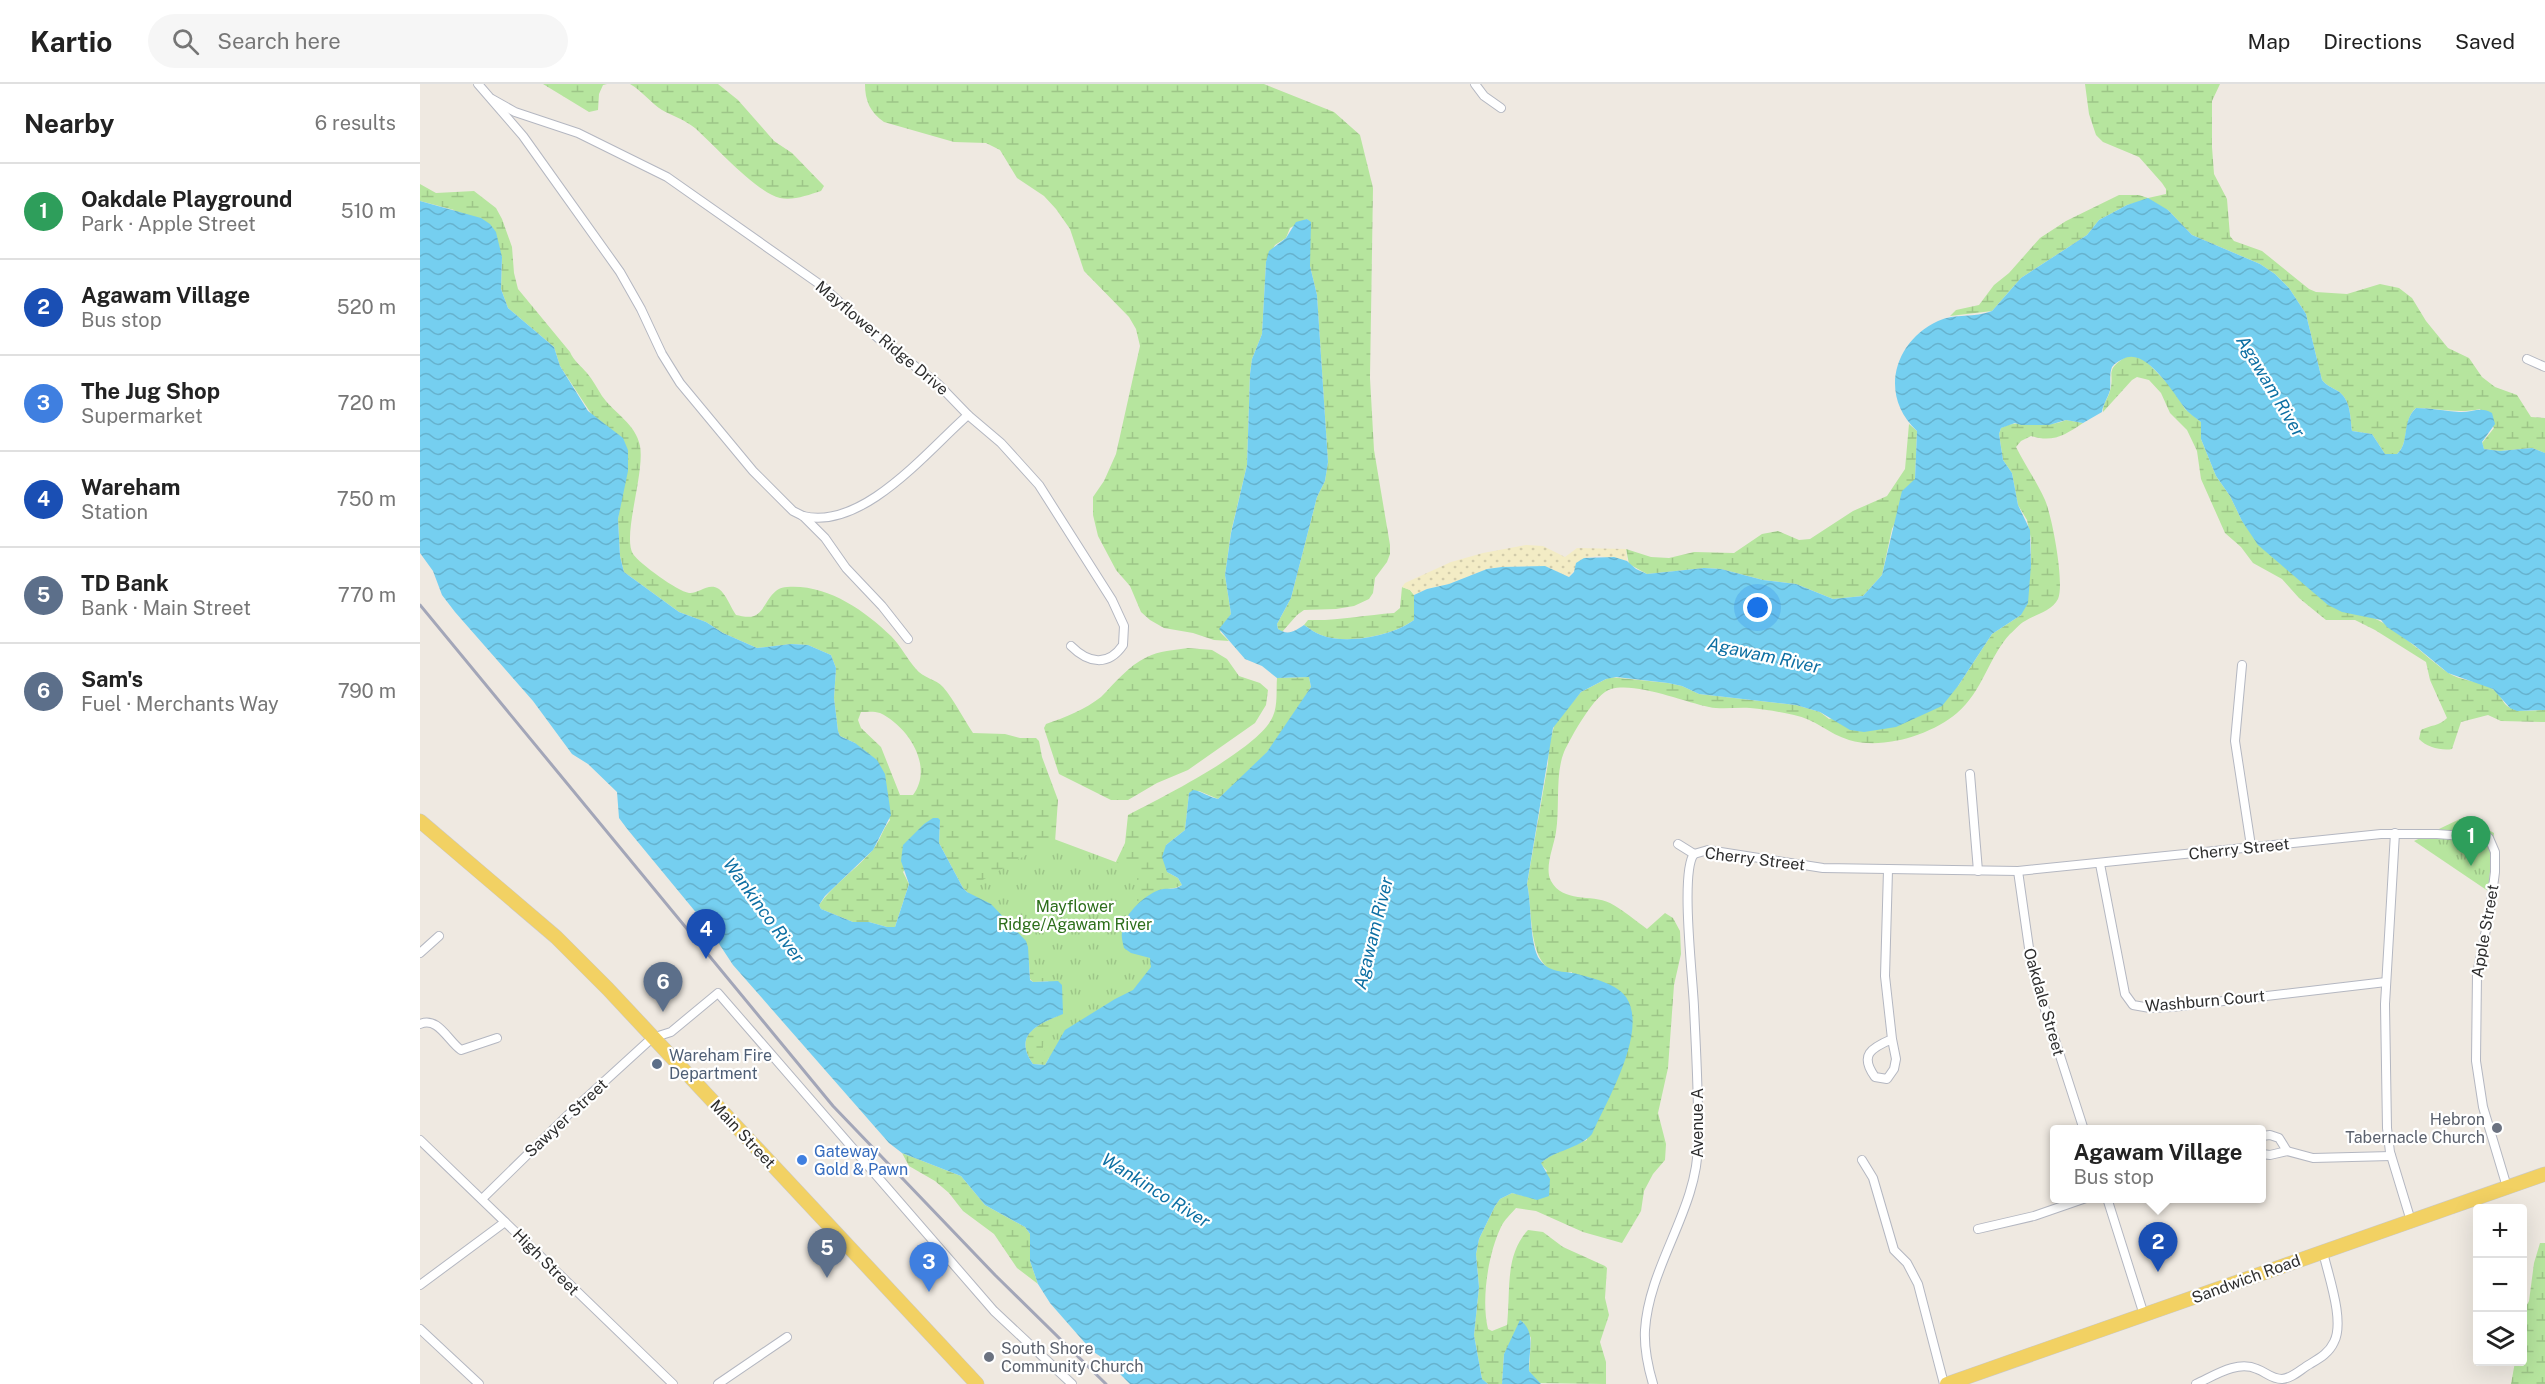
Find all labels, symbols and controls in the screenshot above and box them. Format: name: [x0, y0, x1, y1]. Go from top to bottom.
search box: [148, 14, 568, 68]
text: Kartio: [30, 25, 112, 58]
icon: search: [169, 25, 202, 58]
text: Search here: [217, 28, 341, 54]
text: Map: [2248, 29, 2290, 54]
text: Directions: [2323, 29, 2422, 54]
text: Saved: [2455, 29, 2515, 54]
text: Nearby: [24, 108, 114, 139]
text: 6 results: [315, 111, 396, 135]
text: Oakdale Playground: [81, 186, 292, 212]
text: 1: [39, 199, 48, 223]
text: 510 m: [341, 199, 396, 223]
text: Park · Apple Street: [81, 212, 256, 236]
street label: Mayflower Ridge Drive: [812, 277, 952, 399]
text: Agawam Village: [81, 282, 250, 308]
text: 2: [37, 295, 50, 319]
text: 520 m: [337, 295, 396, 319]
text: Bus stop: [81, 308, 162, 332]
water label: Agawam River: [2232, 331, 2310, 441]
text: The Jug Shop: [81, 378, 220, 404]
text: 3: [37, 391, 50, 415]
text: 720 m: [338, 391, 396, 415]
text: Supermarket: [81, 404, 203, 428]
text: Wareham: [81, 474, 180, 500]
text: 4: [37, 487, 50, 511]
text: 750 m: [337, 487, 396, 511]
text: Station: [81, 500, 148, 524]
text: TD Bank: [81, 570, 169, 596]
text: 5: [37, 583, 50, 607]
text: 770 m: [338, 583, 396, 607]
your location: [1743, 593, 1772, 622]
text: Bank · Main Street: [81, 596, 251, 620]
water label: Agawam River: [1706, 633, 1823, 677]
text: Sam's: [81, 666, 143, 692]
text: 6: [37, 679, 50, 703]
text: 790 m: [338, 679, 396, 703]
text: Fuel · Merchants Way: [81, 692, 279, 716]
pin: 1: [2452, 816, 2490, 866]
street label: Cherry Street: [2188, 834, 2290, 864]
street label: Cherry Street: [1704, 843, 1806, 875]
water label: Wankinco River: [719, 854, 809, 966]
water label: Agawam River: [1349, 875, 1397, 991]
street label: Apple Street: [2467, 883, 2503, 979]
park label: Mayflower Ridge/Agawam River: [998, 897, 1152, 934]
pin: 4: [686, 910, 726, 959]
street label: Oakdale Street: [2020, 946, 2068, 1058]
pin: 6: [644, 962, 682, 1012]
street label: Washburn Court: [2144, 986, 2266, 1016]
place label: Wareham Fire Department: [669, 1046, 772, 1083]
marker: Wareham Fire Department: [650, 1057, 664, 1071]
street label: Sawyer Street: [521, 1075, 611, 1161]
street label: Avenue A: [1688, 1088, 1707, 1158]
street label: Main Street: [706, 1096, 780, 1172]
place label: Hebron Tabernacle Church: [2345, 1110, 2485, 1147]
marker: Hebron Tabernacle Church: [2490, 1121, 2504, 1135]
popup: [2050, 1125, 2266, 1203]
text: Agawam Village: [2073, 1139, 2243, 1165]
place label: Gateway Gold & Pawn: [814, 1142, 908, 1179]
water label: Wankinco River: [1098, 1148, 1214, 1232]
marker: Gateway Gold & Pawn: [795, 1153, 809, 1167]
text: Bus stop: [2073, 1165, 2154, 1189]
map controls: [2473, 1204, 2527, 1366]
button: +: [2473, 1204, 2527, 1258]
pin: 2: [2138, 1222, 2178, 1272]
street label: High Street: [509, 1225, 583, 1299]
pin: 5: [808, 1228, 846, 1278]
pin: 3: [910, 1242, 948, 1292]
street label: Sandwich Road: [2189, 1251, 2303, 1307]
button: −: [2473, 1258, 2527, 1312]
button: layers: [2473, 1312, 2527, 1366]
place label: South Shore Community Church: [1001, 1339, 1144, 1376]
marker: South Shore Community Church: [982, 1350, 996, 1364]

